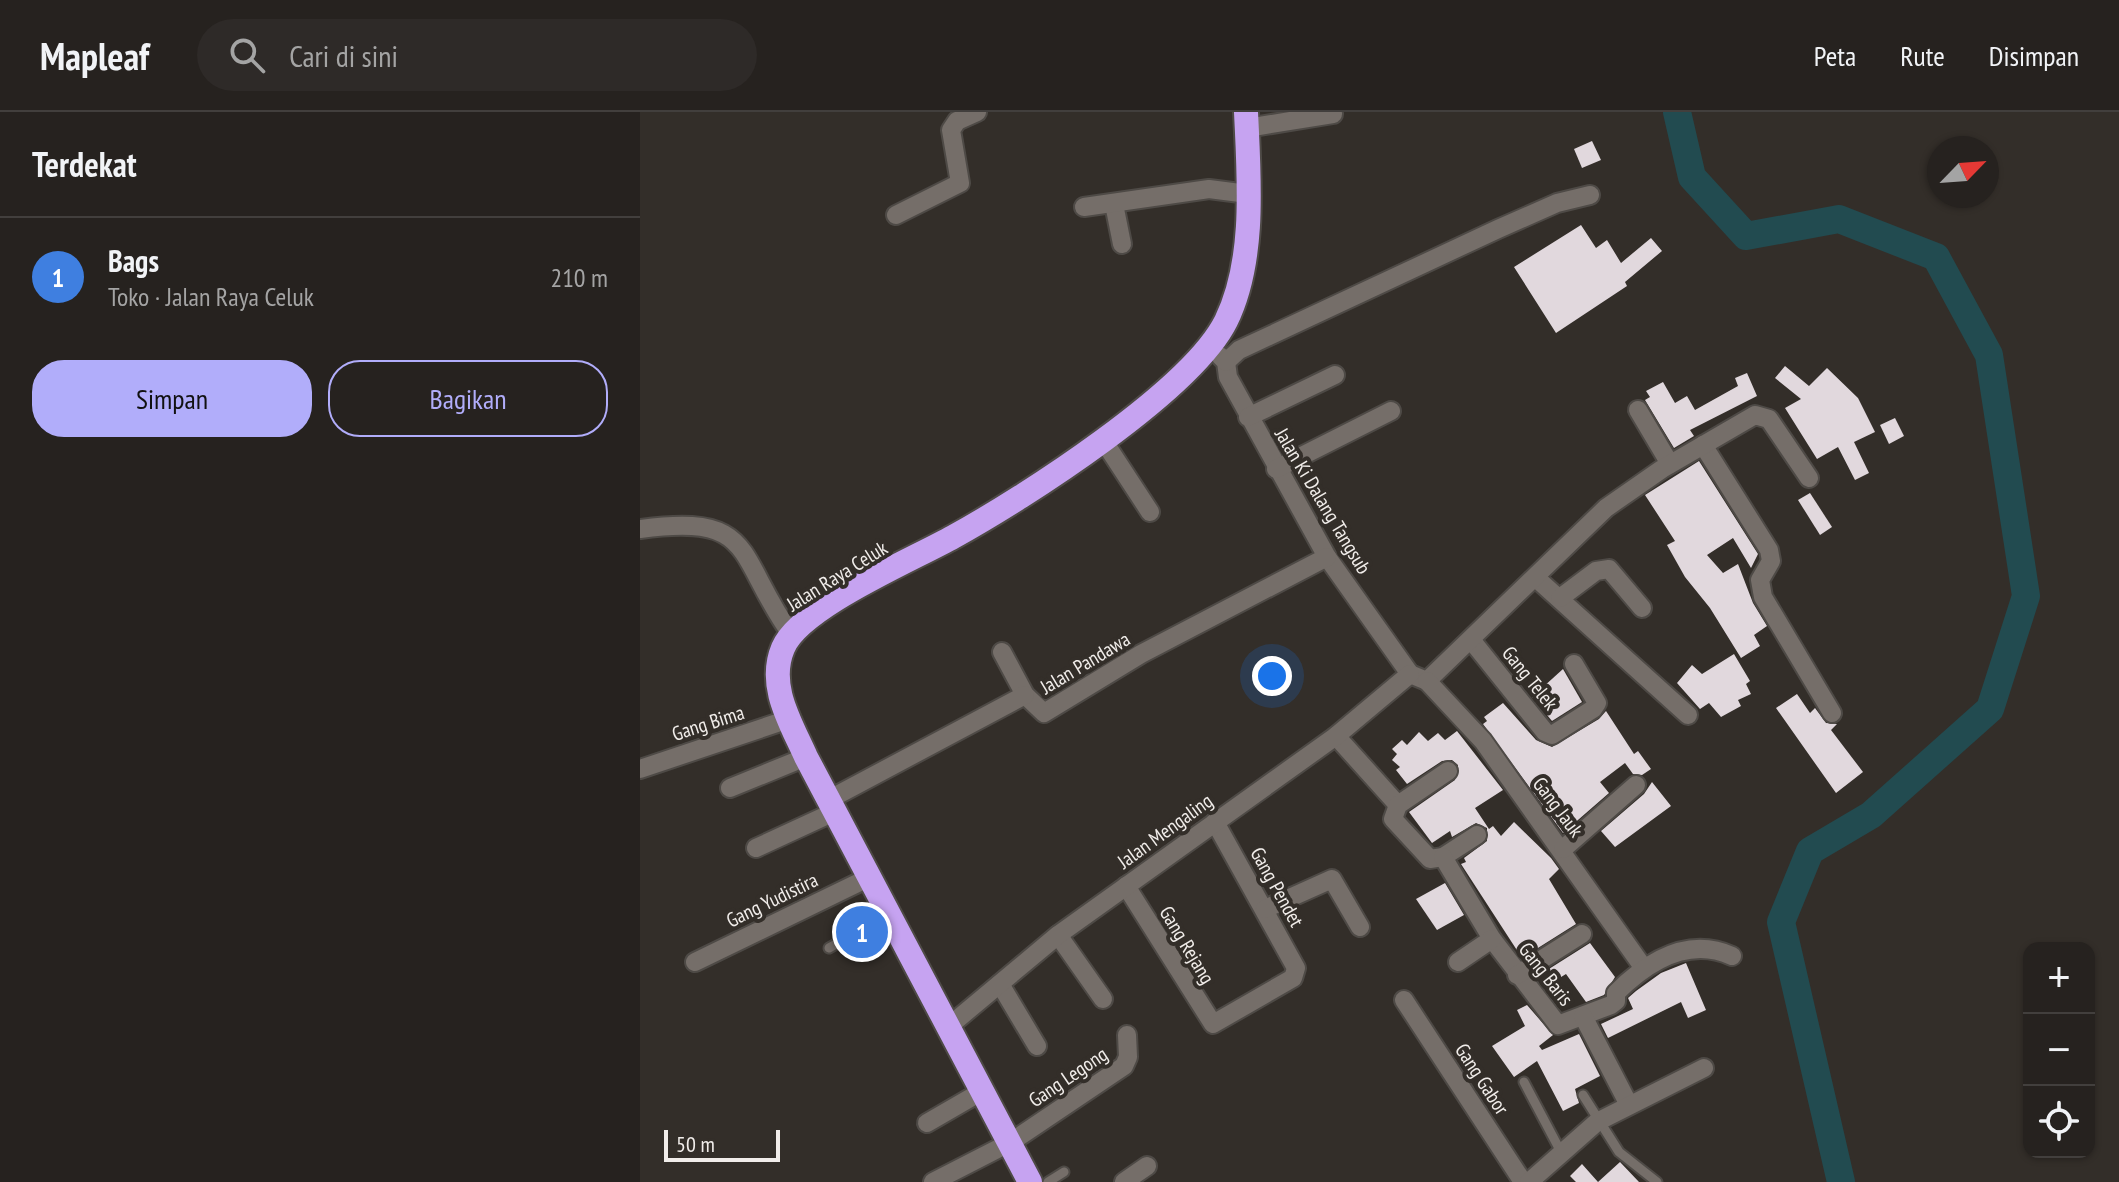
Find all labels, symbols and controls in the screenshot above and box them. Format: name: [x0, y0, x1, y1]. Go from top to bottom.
search box: [197, 19, 757, 91]
text: Mapleaf: [40, 31, 149, 80]
icon: search: [225, 33, 269, 77]
text: Cari di sini: [289, 36, 398, 75]
text: Peta: [1814, 37, 1856, 74]
text: Rute: [1900, 37, 1945, 74]
text: Disimpan: [1989, 37, 2079, 74]
north arrow: [1927, 136, 1999, 208]
text: Terdekat: [32, 142, 137, 186]
text: Bags: [108, 241, 159, 280]
text: 1: [52, 261, 64, 294]
text: 210 m: [550, 261, 608, 294]
text: Toko · Jalan Raya Celuk: [108, 280, 314, 313]
button: Simpan: [32, 360, 312, 437]
button: Bagikan: [328, 360, 608, 437]
street label: Jalan Ki Dalang Tangsub: [1269, 422, 1377, 579]
street label: Jalan Raya Celuk: [781, 535, 892, 618]
street label: Jalan Pandawa: [1034, 626, 1135, 700]
street label: Gang Telek: [1496, 641, 1564, 715]
your location: [1252, 656, 1292, 696]
street label: Gang Bima: [669, 699, 747, 747]
street label: Gang Jauk: [1527, 772, 1589, 842]
street label: Jalan Mengaling: [1112, 788, 1218, 875]
street label: Gang Pendet: [1244, 842, 1310, 932]
street label: Gang Yudistira: [722, 867, 822, 933]
street label: Gang Rejang: [1154, 901, 1220, 989]
pin: 1: [836, 902, 888, 962]
street label: Gang Baris: [1513, 937, 1579, 1011]
map controls: [2023, 942, 2095, 1158]
button: +: [2023, 942, 2095, 1014]
button: −: [2023, 1014, 2095, 1086]
street label: Gang Gabor: [1449, 1038, 1515, 1120]
street label: Gang Legong: [1024, 1041, 1112, 1113]
button: locate: [2023, 1086, 2095, 1158]
scale bar: [664, 1126, 780, 1162]
text: 50 m: [676, 1130, 715, 1158]

